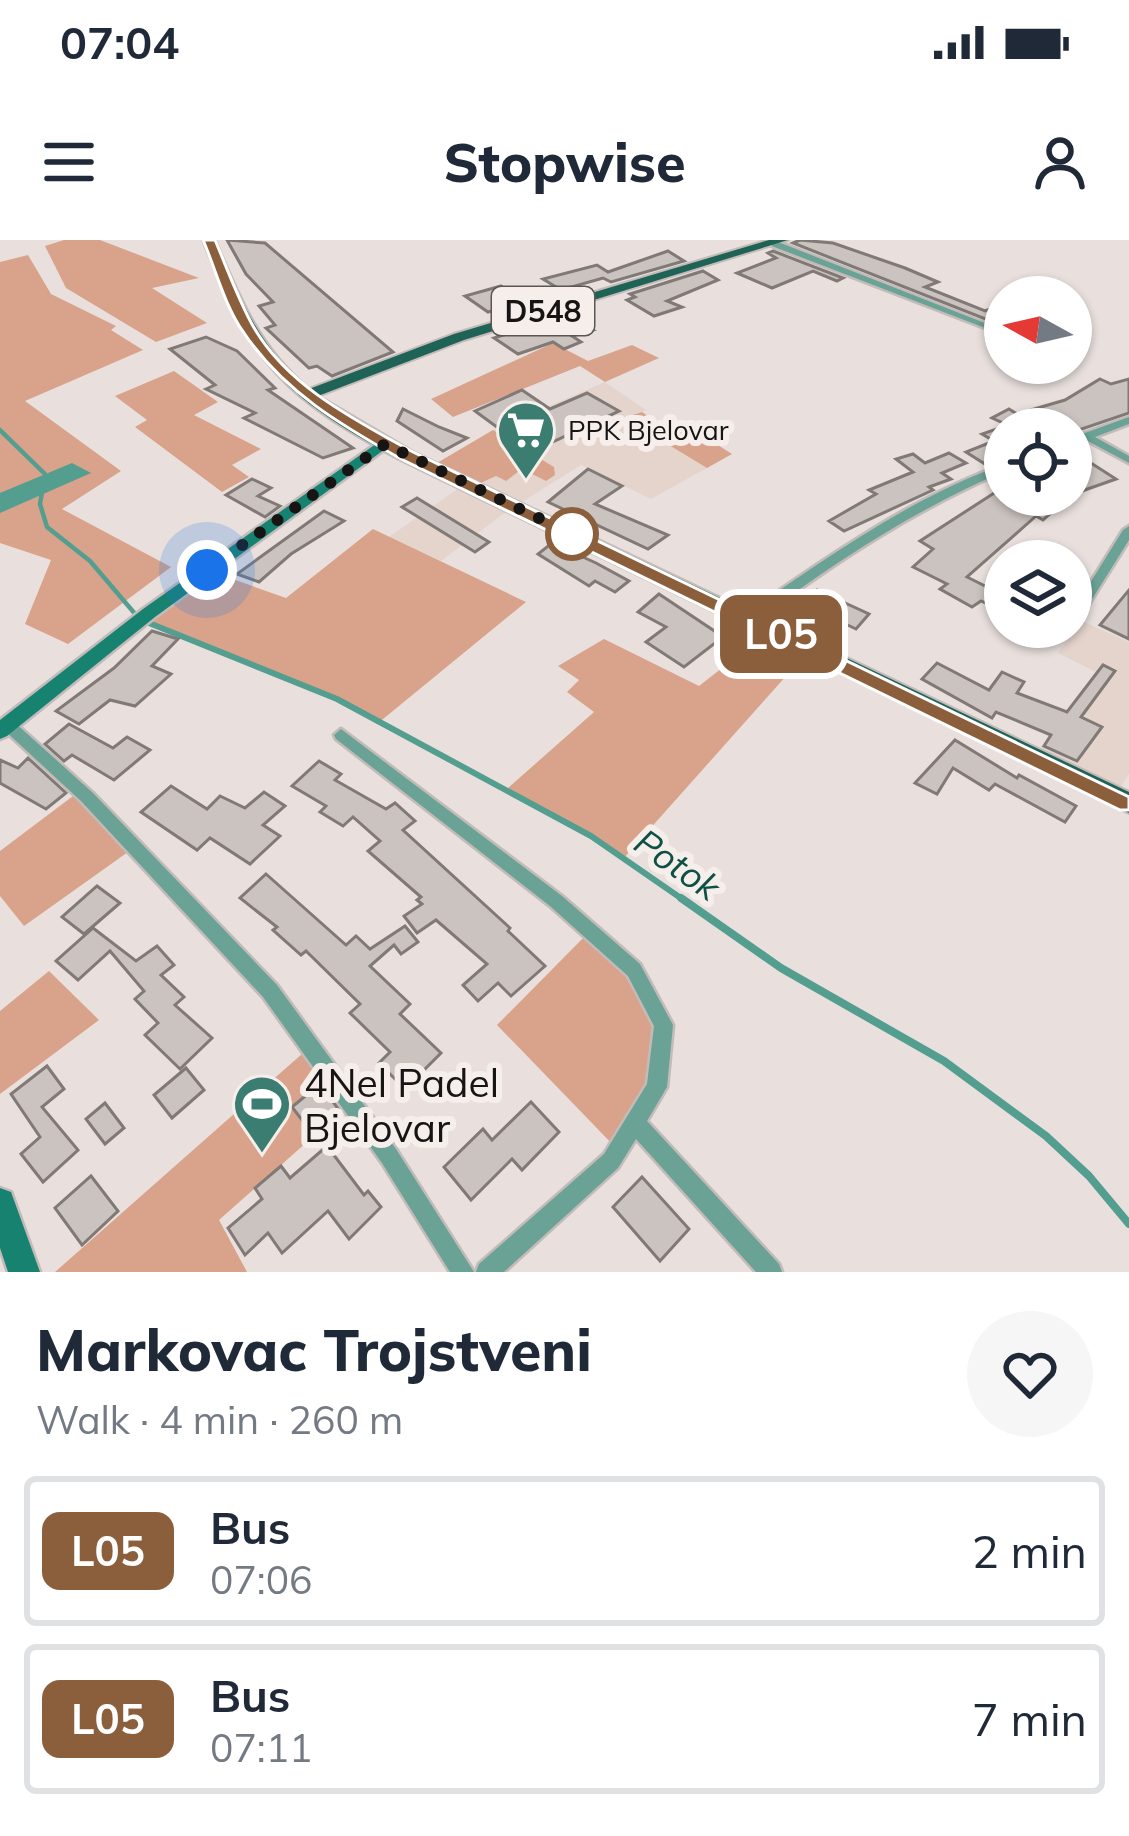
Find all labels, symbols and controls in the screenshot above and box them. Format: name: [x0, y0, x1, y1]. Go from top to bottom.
text: 07:04: [60, 14, 179, 70]
text: Stopwise: [443, 128, 686, 196]
icon: menu: [36, 129, 102, 195]
icon: person: [1027, 129, 1093, 195]
north arrow: [984, 276, 1092, 384]
map controls: [984, 276, 1092, 648]
road number: D548: [492, 287, 594, 335]
supermarket icon: PPK Bjelovar: [495, 399, 557, 481]
button: locate: [984, 408, 1092, 516]
place label: PPK Bjelovar: [568, 413, 729, 447]
unlabelled marker: [547, 509, 597, 559]
your location: [177, 540, 237, 600]
button: layers: [984, 540, 1092, 648]
line badge: L05: [712, 595, 850, 673]
text: L05: [744, 607, 818, 660]
water label: Potok: [626, 818, 731, 910]
place label: 4Nel Padel Bjelovar: [304, 1058, 499, 1152]
sports icon: 4Nel Padel Bjelovar: [231, 1073, 293, 1155]
button: heart: [967, 1311, 1093, 1437]
text: Markovac Trojstveni: [36, 1314, 592, 1385]
text: Walk · 4 min · 260 m: [36, 1395, 403, 1444]
text: Bus: [210, 1499, 290, 1555]
text: 2 min: [972, 1523, 1087, 1579]
text: L05: [71, 1524, 145, 1577]
text: 07:06: [210, 1555, 313, 1604]
text: Bus: [210, 1667, 290, 1723]
text: 7 min: [972, 1691, 1087, 1747]
text: L05: [71, 1692, 145, 1745]
text: 07:11: [210, 1723, 313, 1772]

